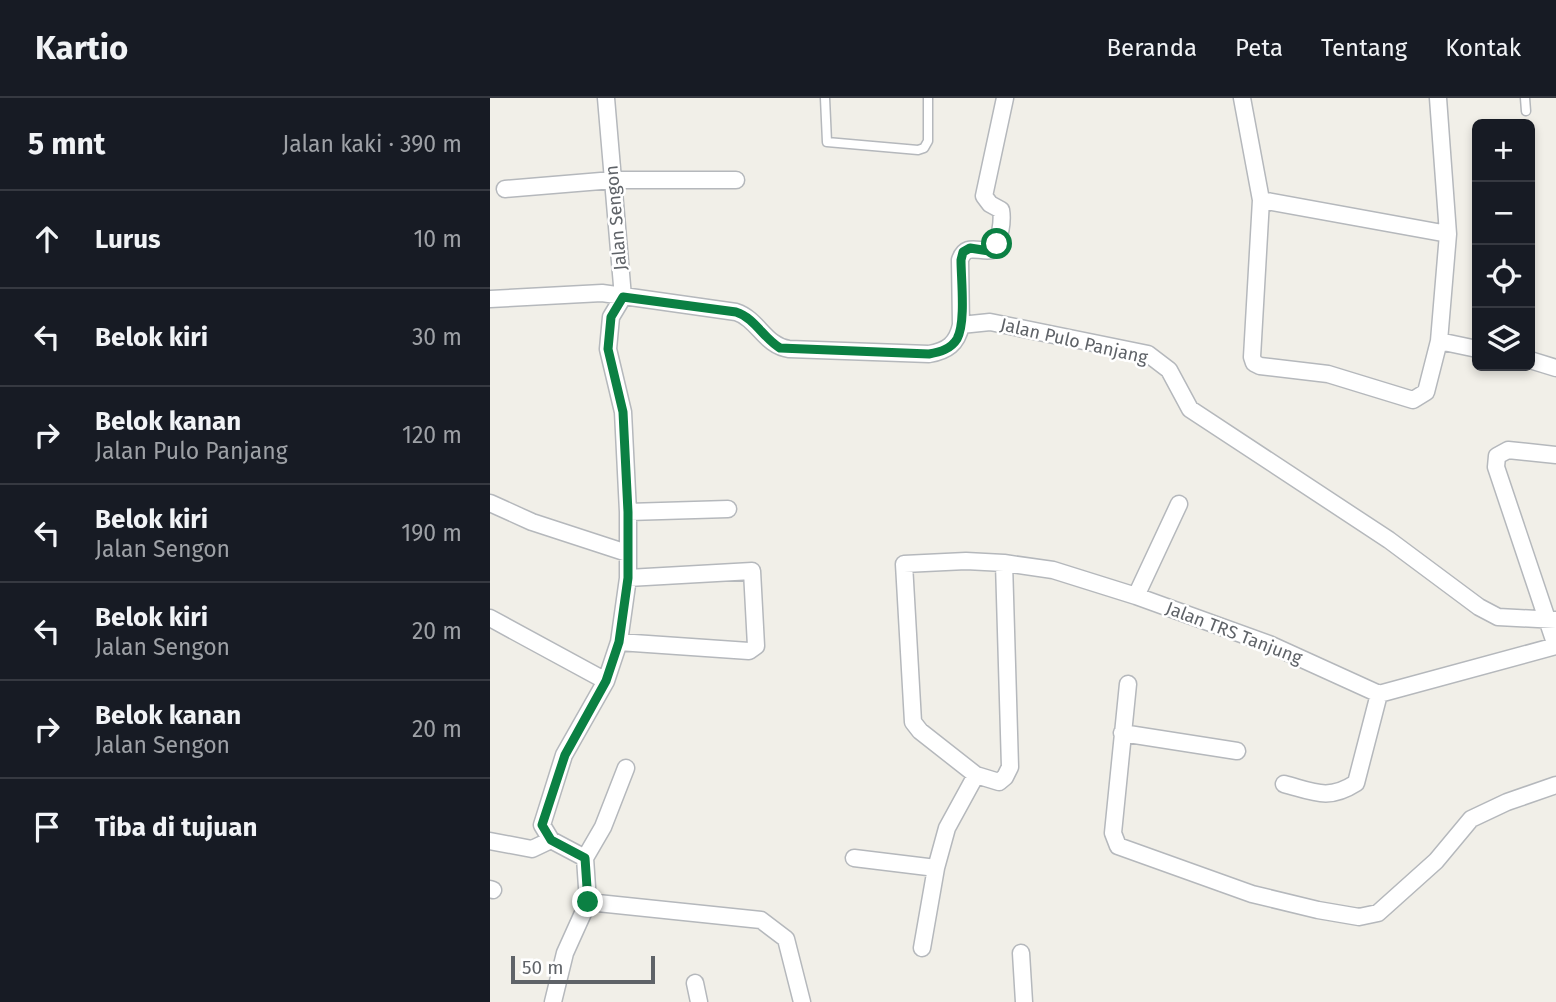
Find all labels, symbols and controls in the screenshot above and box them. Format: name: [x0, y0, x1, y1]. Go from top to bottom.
text: Kartio: [35, 28, 128, 68]
text: Beranda: [1106, 34, 1197, 62]
text: Peta: [1235, 34, 1283, 62]
text: Tentang: [1321, 34, 1407, 62]
text: Kontak: [1445, 34, 1521, 62]
map controls: [1472, 119, 1535, 371]
button: +: [1472, 119, 1535, 182]
text: 5 mnt: [28, 126, 105, 162]
text: Jalan kaki · 390 m: [282, 130, 462, 158]
street label: Jalan Sengon: [600, 164, 632, 272]
button: −: [1472, 182, 1535, 245]
icon: ahead: [28, 220, 66, 258]
text: Lurus: [95, 224, 161, 255]
text: 10 m: [413, 225, 462, 253]
route start: [981, 228, 1012, 259]
button: locate: [1472, 245, 1535, 308]
button: layers: [1472, 308, 1535, 371]
street label: Jalan Pulo Panjang: [998, 313, 1151, 369]
icon: left: [28, 318, 66, 356]
text: Belok kiri: [95, 322, 208, 353]
text: 30 m: [412, 323, 462, 351]
text: Belok kanan: [95, 406, 241, 437]
icon: right: [28, 416, 66, 454]
text: 120 m: [402, 421, 462, 449]
text: Jalan Pulo Panjang: [95, 437, 288, 465]
text: Belok kiri: [95, 504, 208, 535]
icon: left: [28, 514, 66, 552]
text: 190 m: [401, 519, 462, 547]
text: Jalan Sengon: [95, 535, 230, 563]
street label: Jalan TRS Tanjung: [1163, 597, 1306, 669]
text: Belok kiri: [95, 602, 208, 633]
icon: left: [28, 612, 66, 650]
text: 20 m: [412, 617, 462, 645]
text: Jalan Sengon: [95, 633, 230, 661]
text: Belok kanan: [95, 700, 241, 731]
icon: right: [28, 710, 66, 748]
text: 20 m: [412, 715, 462, 743]
text: Jalan Sengon: [95, 731, 230, 759]
icon: arrive: [28, 808, 66, 846]
text: Tiba di tujuan: [95, 812, 257, 843]
route end: [572, 886, 603, 917]
scale bar: [511, 953, 654, 985]
text: 50 m: [522, 956, 563, 979]

